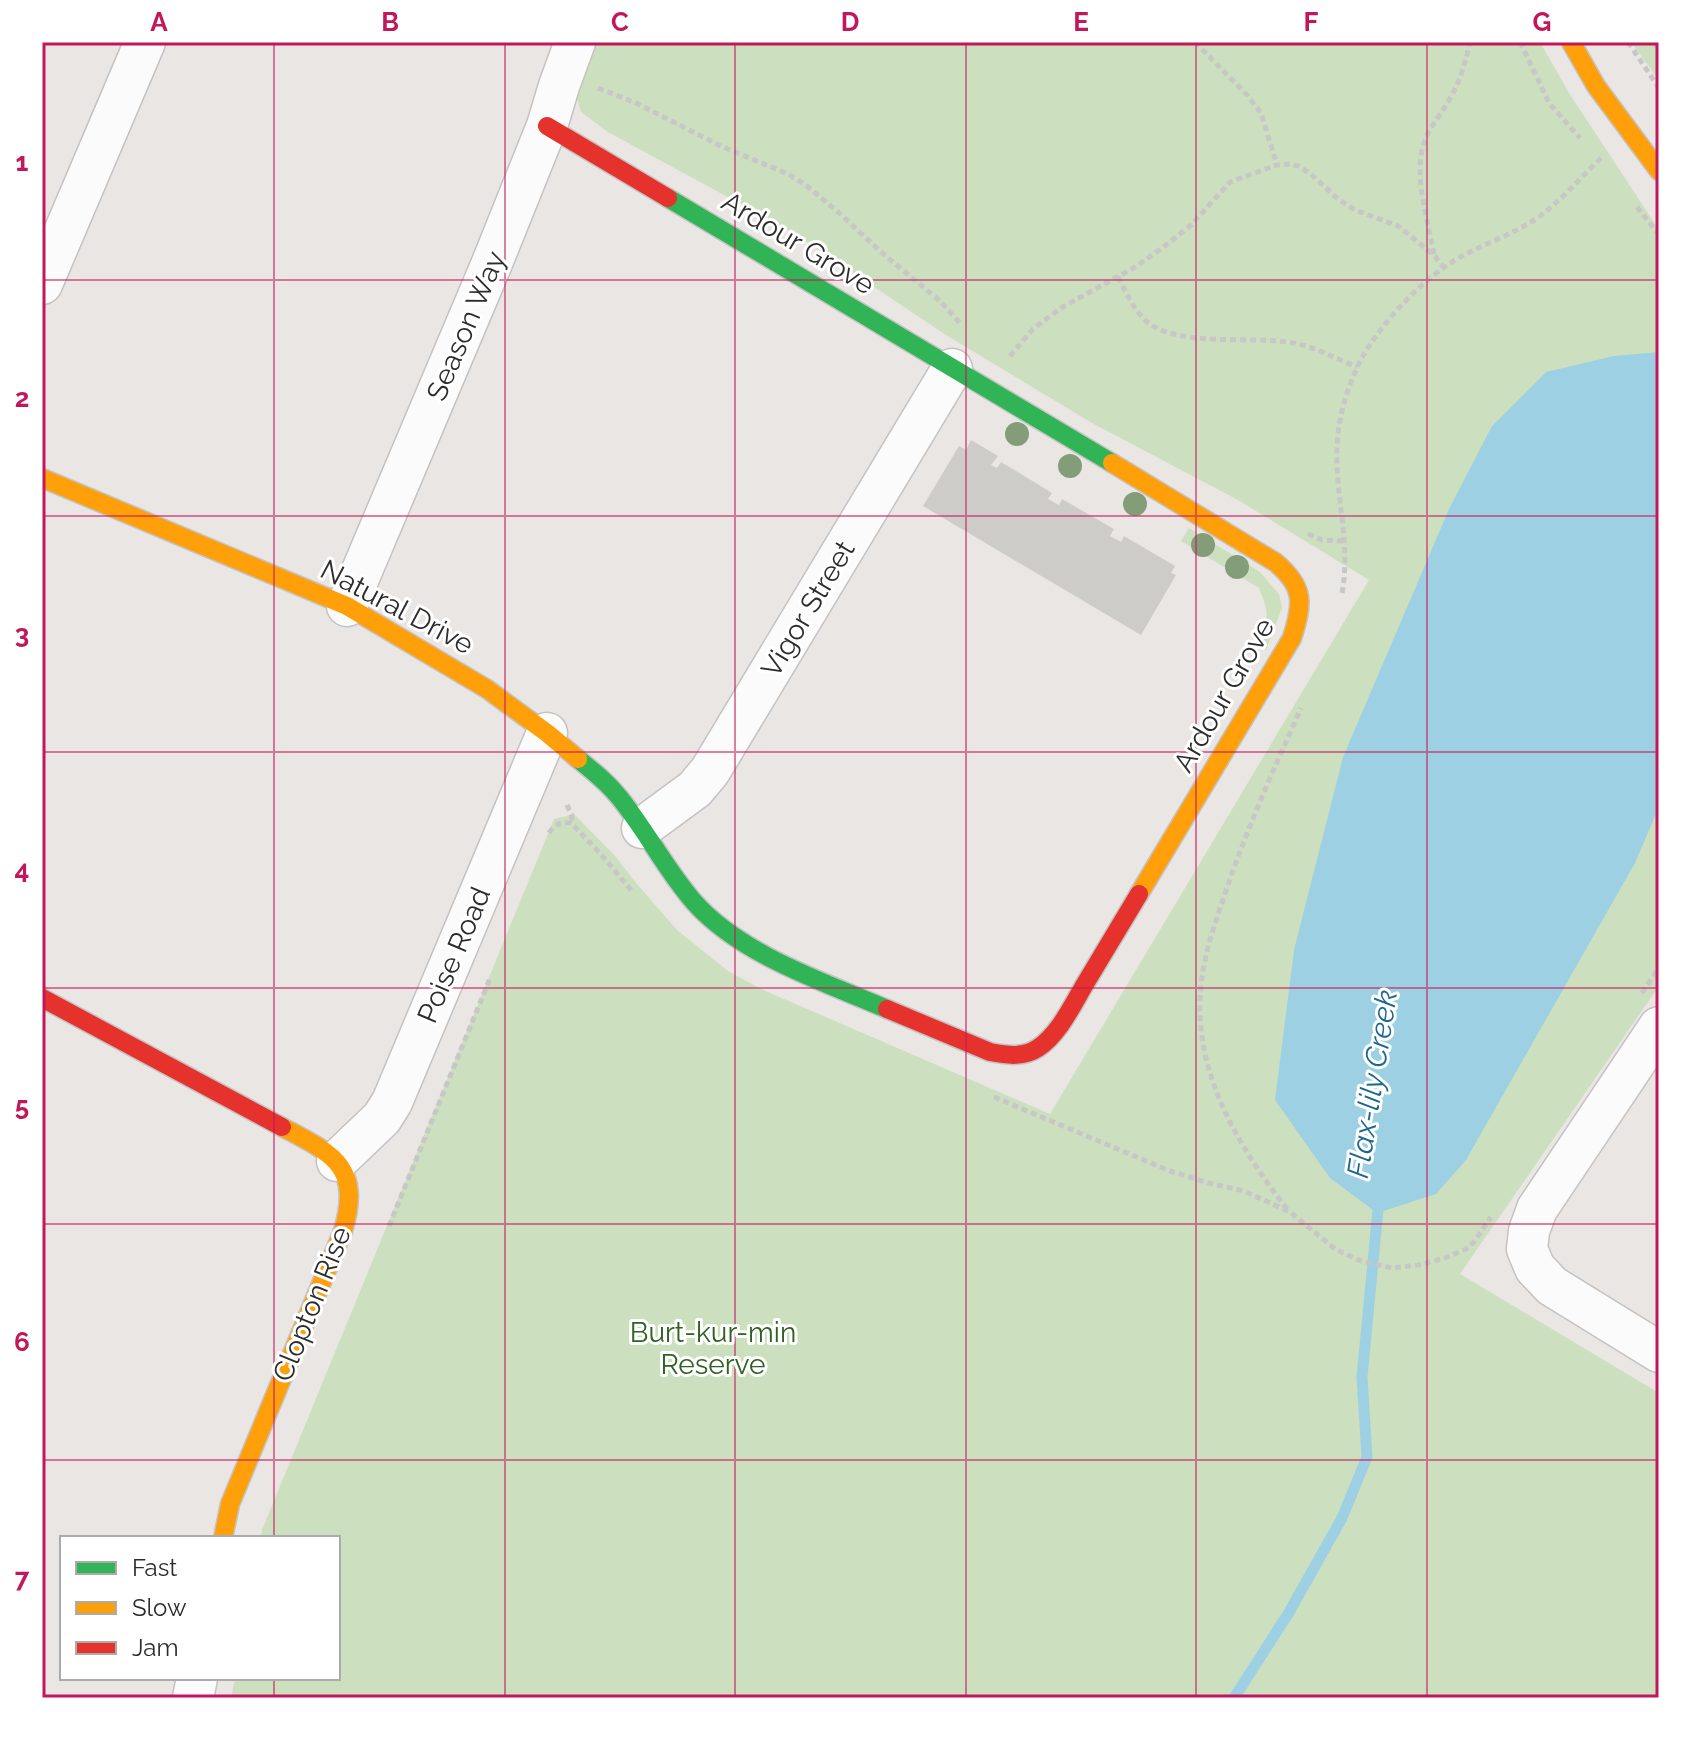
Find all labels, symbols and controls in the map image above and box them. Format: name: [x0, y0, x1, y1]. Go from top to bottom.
text: A: [150, 7, 168, 37]
text: B: [381, 7, 399, 37]
text: C: [611, 7, 629, 37]
text: D: [841, 7, 859, 37]
text: E: [1073, 7, 1089, 37]
text: F: [1304, 7, 1319, 37]
text: G: [1533, 7, 1551, 37]
text: 1: [16, 147, 29, 177]
street label: Ardour Grove: [716, 185, 880, 301]
street label: Season Way: [420, 246, 512, 406]
text: 2: [15, 383, 29, 413]
street label: Vigor Street: [754, 534, 862, 683]
street label: Natural Drive: [315, 553, 479, 661]
street label: Ardour Grove: [1167, 612, 1281, 778]
text: 3: [15, 619, 29, 649]
text: 4: [15, 855, 29, 885]
street label: Poise Road: [411, 882, 497, 1028]
water label: Flax-lily Creek: [1340, 988, 1404, 1180]
text: 5: [15, 1091, 29, 1121]
street label: Clopton Rise: [266, 1222, 358, 1386]
park label: Burt-kur-min Reserve: [630, 1316, 796, 1381]
text: 6: [14, 1327, 30, 1357]
legend: [60, 1536, 340, 1680]
text: Fast: [132, 1553, 177, 1582]
text: 7: [15, 1563, 30, 1593]
text: Slow: [132, 1593, 187, 1622]
text: Jam: [132, 1633, 178, 1662]

